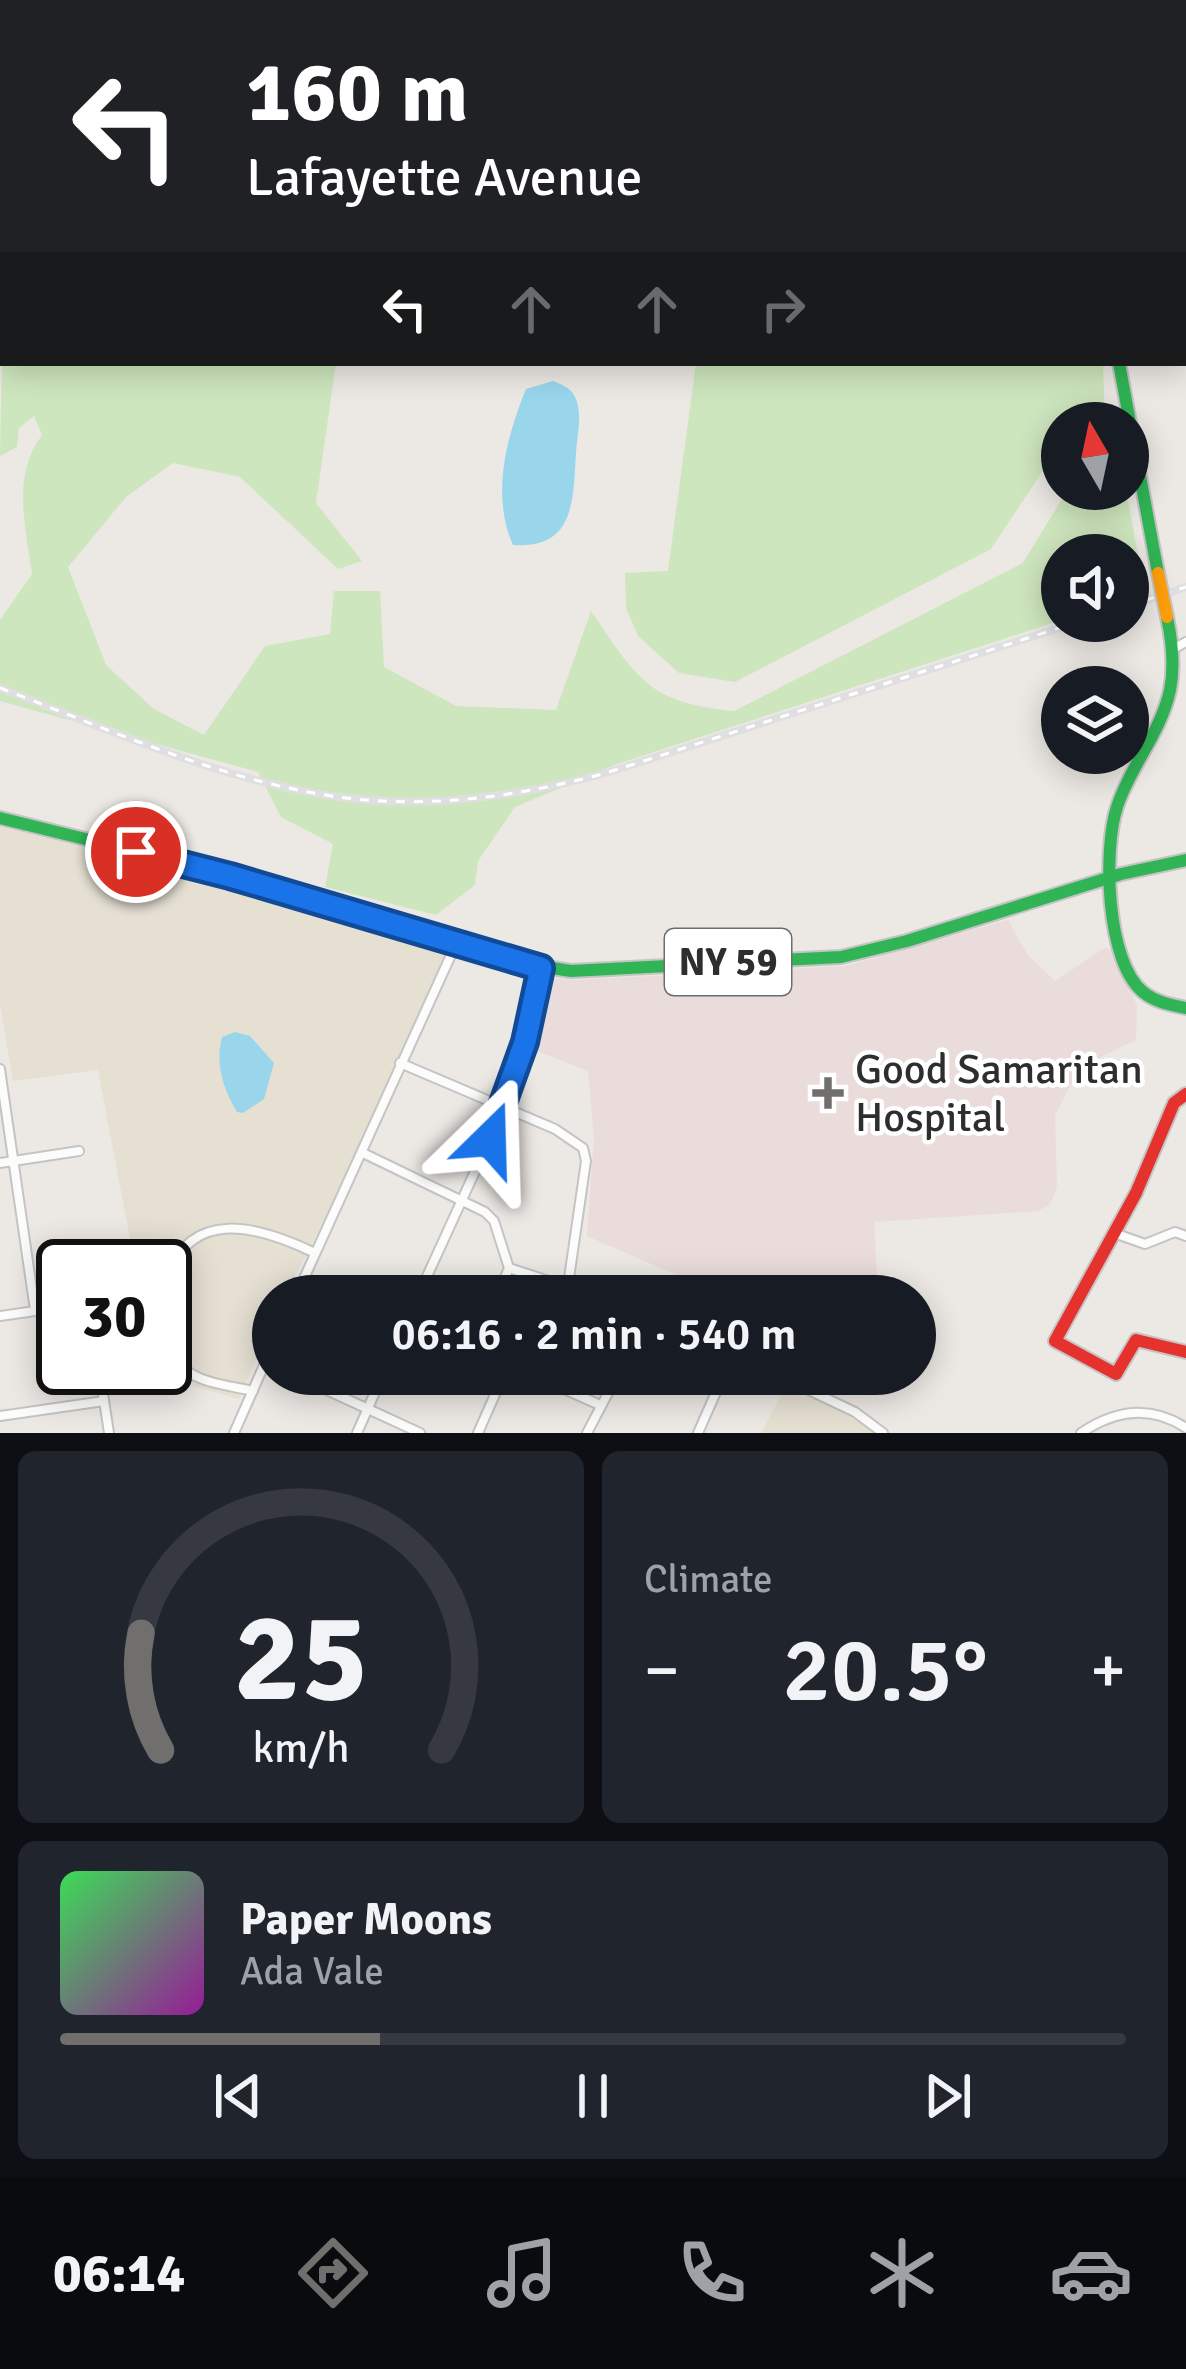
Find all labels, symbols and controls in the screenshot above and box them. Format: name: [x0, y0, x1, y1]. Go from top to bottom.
text: 160 m: [246, 41, 468, 145]
icon: left: [48, 48, 204, 204]
text: Lafayette Avenue: [246, 144, 643, 211]
icon: left: [372, 276, 438, 342]
icon: ahead: [498, 276, 564, 342]
icon: ahead: [624, 276, 690, 342]
icon: right: [750, 276, 816, 342]
north arrow: [1041, 402, 1149, 510]
map controls: [1041, 402, 1149, 774]
button: sound: [1041, 534, 1149, 642]
button: layers: [1041, 666, 1149, 774]
pin: [85, 801, 187, 903]
icon: arrive: [103, 819, 169, 885]
road number: NY 59: [665, 929, 791, 995]
place label: Good Samaritan Hospital: [855, 1044, 1143, 1143]
position arrow: [427, 1076, 553, 1202]
marker: Good Samaritan Hospital: [812, 1077, 844, 1109]
speed limit sign: 30: [36, 1239, 192, 1395]
text: 06:16 · 2 min · 540 m: [392, 1307, 796, 1362]
text: Climate: [644, 1555, 773, 1603]
text: 25: [234, 1582, 368, 1735]
text: 20.5°: [782, 1615, 988, 1726]
text: −: [644, 1630, 680, 1711]
text: +: [1090, 1630, 1126, 1711]
text: km/h: [252, 1722, 350, 1775]
text: Paper Moons: [240, 1892, 492, 1947]
text: Ada Vale: [240, 1947, 384, 1995]
icon: previous: [205, 2063, 271, 2129]
icon: pause: [560, 2063, 626, 2129]
icon: next: [915, 2063, 981, 2129]
icon: directions: [291, 2231, 375, 2315]
icon: music: [480, 2231, 564, 2315]
icon: phone: [670, 2231, 754, 2315]
icon: climate: [860, 2231, 944, 2315]
icon: car: [1049, 2231, 1133, 2315]
text: 06:14: [53, 2240, 185, 2307]

